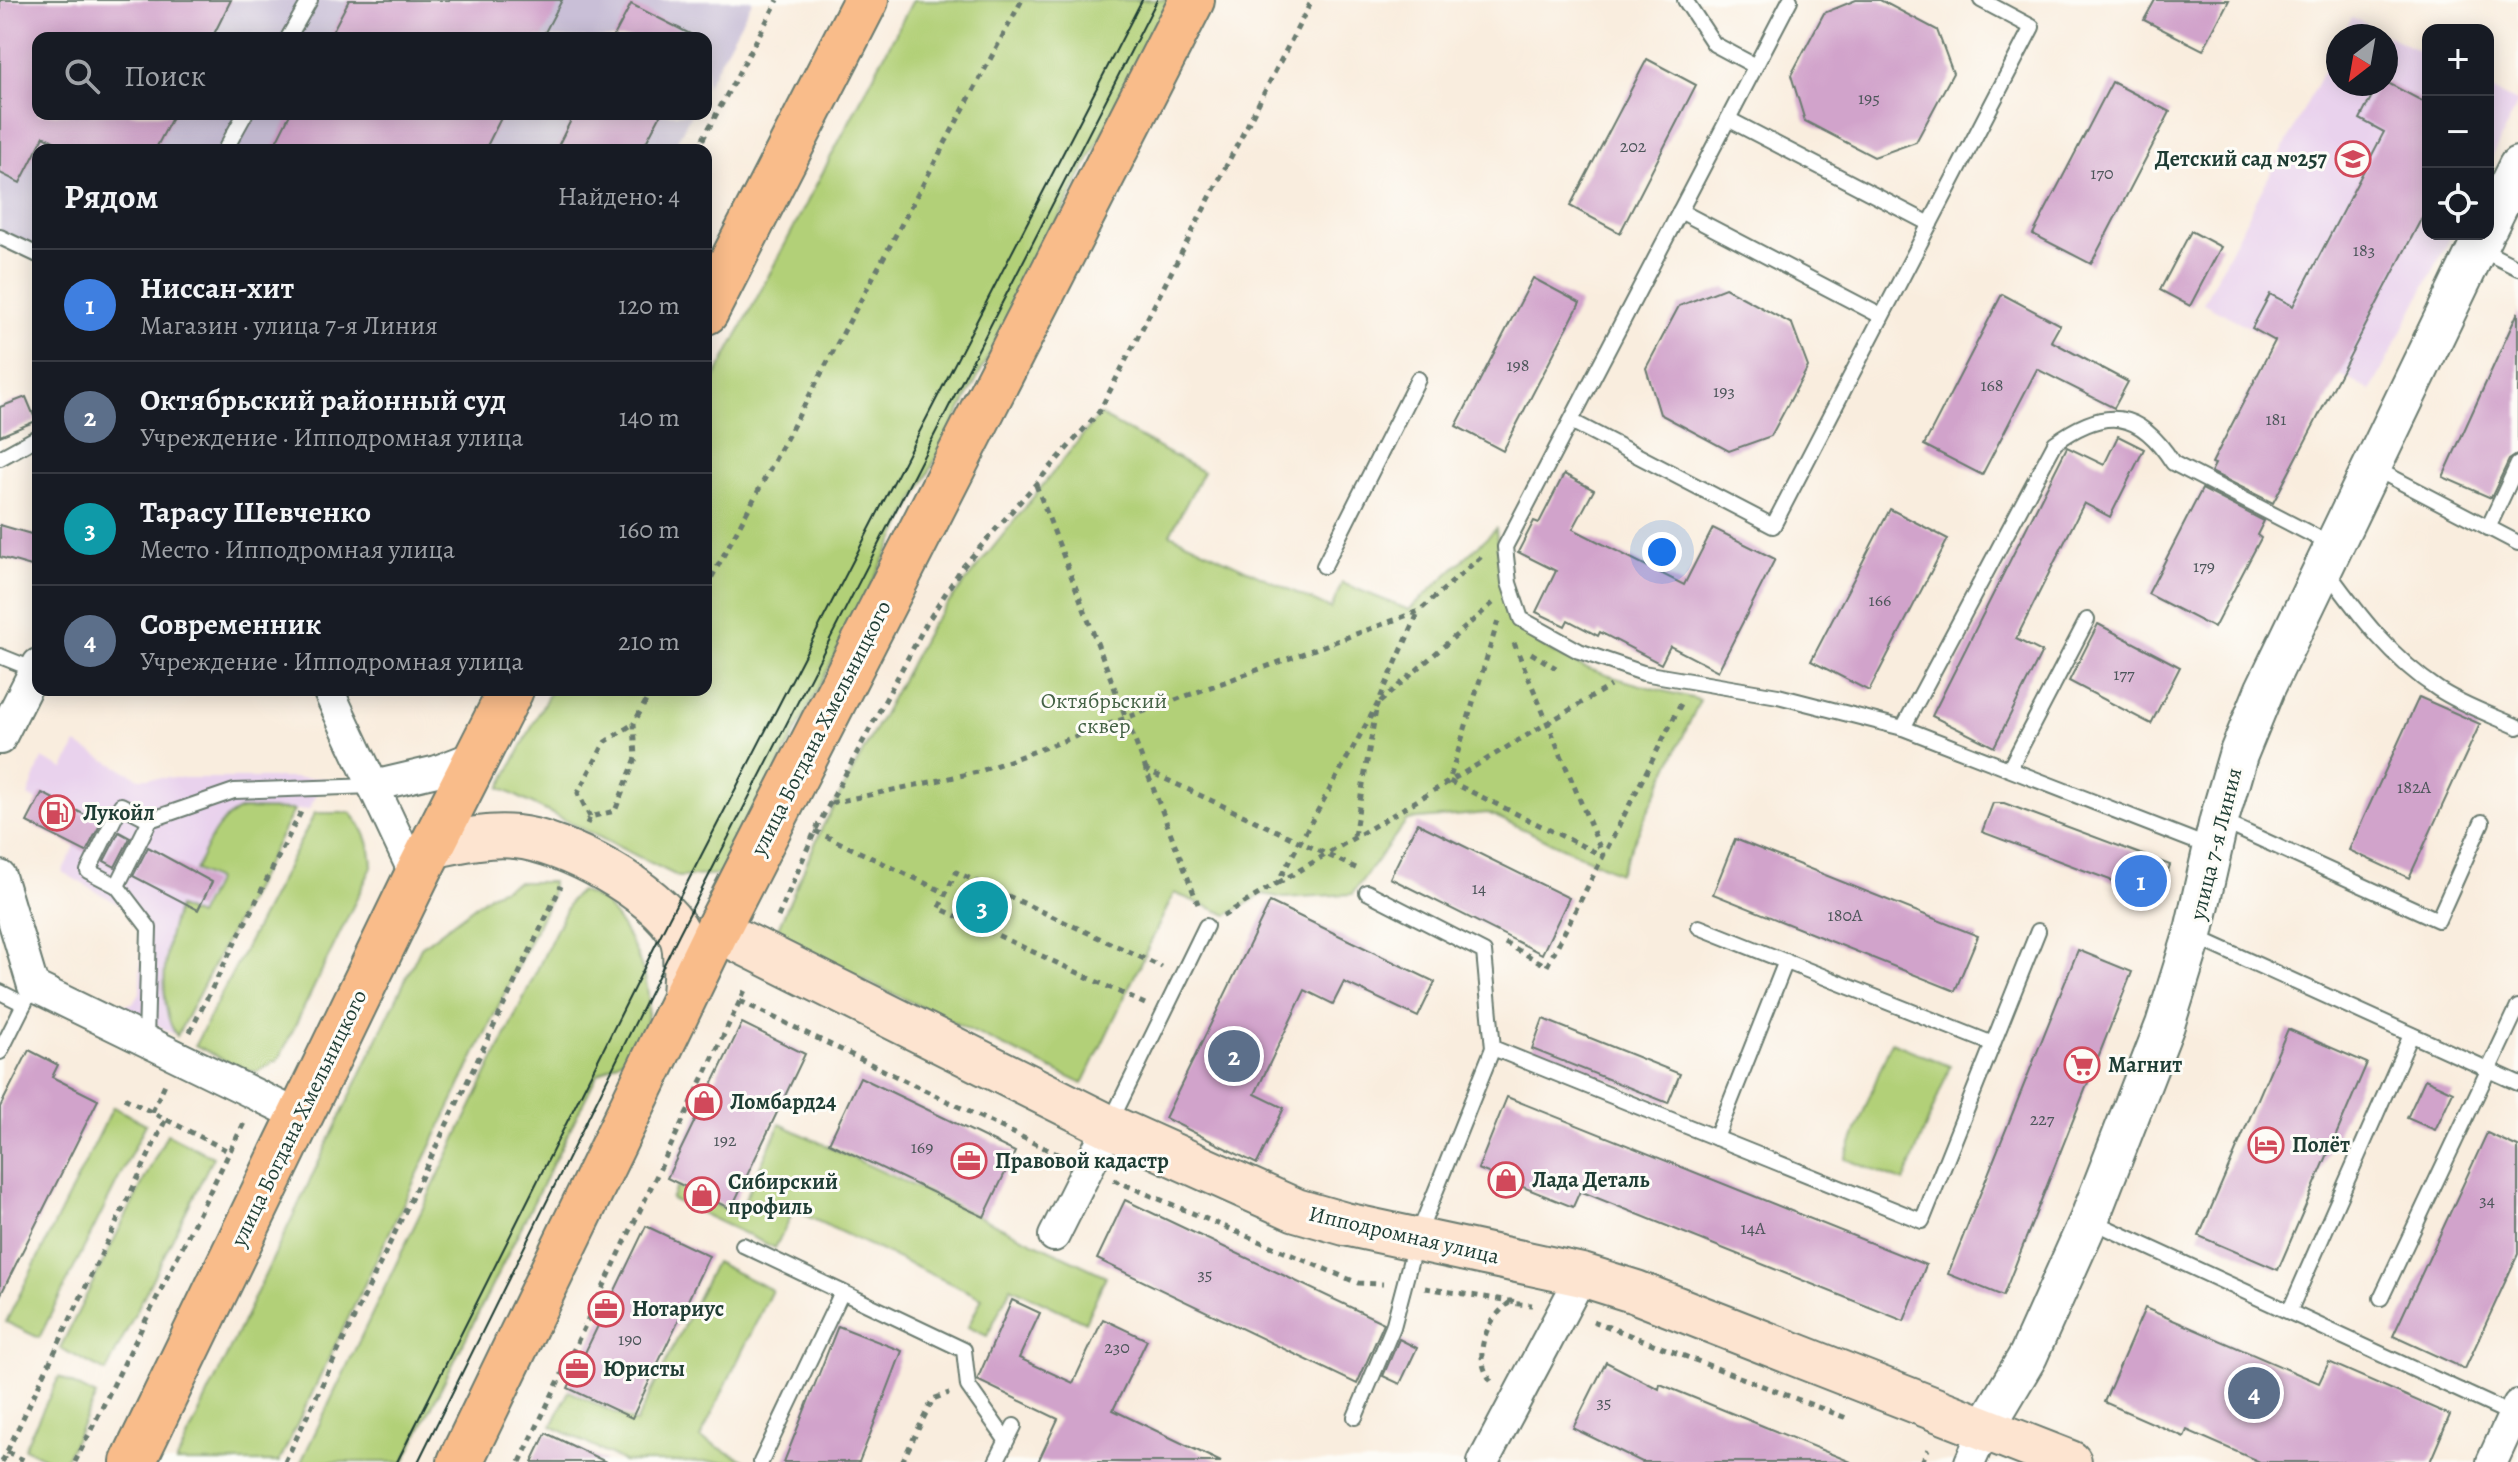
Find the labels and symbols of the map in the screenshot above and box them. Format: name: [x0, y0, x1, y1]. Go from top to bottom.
north arrow: [2326, 24, 2398, 96]
house number: 195: [1858, 86, 1880, 110]
house number: 202: [1620, 134, 1647, 158]
school or university icon: Детский сад №257: [2334, 140, 2372, 178]
place label: Детский сад №257: [2155, 144, 2328, 174]
house number: 170: [2090, 161, 2114, 185]
house number: 183: [2353, 238, 2375, 262]
house number: 198: [1506, 353, 1530, 377]
house number: 168: [1980, 373, 2004, 397]
house number: 193: [1713, 379, 1735, 403]
house number: 181: [2265, 407, 2287, 431]
your location: [1642, 532, 1682, 572]
house number: 179: [2193, 554, 2215, 578]
house number: 166: [1869, 588, 1891, 612]
street label: улица Богдана Хмельницкого: [743, 595, 898, 861]
house number: 177: [2113, 662, 2135, 686]
park label: Октябрьский сквер: [1041, 686, 1167, 741]
street label: улица 7-я Линия: [2182, 765, 2249, 924]
house number: 182А: [2397, 775, 2431, 799]
fuel station icon: Лукойл: [38, 794, 76, 832]
place label: Лукойл: [83, 798, 155, 828]
pin: 1: [2115, 851, 2167, 911]
house number: 14: [1472, 876, 1486, 900]
pin: 3: [956, 877, 1008, 937]
house number: 180А: [1828, 903, 1863, 927]
street label: улица Богдана Хмельницкого: [223, 985, 374, 1252]
pin: 2: [1208, 1026, 1260, 1086]
supermarket icon: Магнит: [2063, 1046, 2101, 1084]
place label: Магнит: [2108, 1050, 2182, 1080]
shop icon: Ломбард24: [685, 1083, 723, 1121]
place label: Ломбард24: [730, 1087, 836, 1117]
house number: 227: [2030, 1107, 2055, 1131]
hotel icon: Полёт: [2247, 1126, 2285, 1164]
house number: 192: [714, 1128, 737, 1152]
place label: Полёт: [2292, 1130, 2350, 1160]
house number: 169: [911, 1135, 933, 1159]
office icon: Правовой кадастр: [950, 1142, 988, 1180]
place label: Правовой кадастр: [995, 1146, 1169, 1176]
shop icon: Лада Деталь: [1487, 1161, 1525, 1199]
place label: Лада Деталь: [1532, 1165, 1650, 1195]
place label: Сибирский профиль: [728, 1167, 838, 1222]
shop icon: Сибирский профиль: [683, 1176, 721, 1214]
house number: 34: [2479, 1188, 2495, 1212]
street label: Ипподромная улица: [1306, 1198, 1503, 1272]
house number: 14А: [1741, 1216, 1766, 1240]
house number: 35: [1197, 1262, 1213, 1286]
office icon: Нотариус: [587, 1290, 625, 1328]
place label: Нотариус: [632, 1294, 724, 1324]
house number: 190: [618, 1327, 642, 1351]
house number: 230: [1104, 1335, 1130, 1359]
office icon: Юристы: [558, 1350, 596, 1388]
place label: Юристы: [603, 1354, 685, 1384]
pin: 4: [2228, 1363, 2280, 1423]
house number: 35: [1596, 1390, 1612, 1414]

